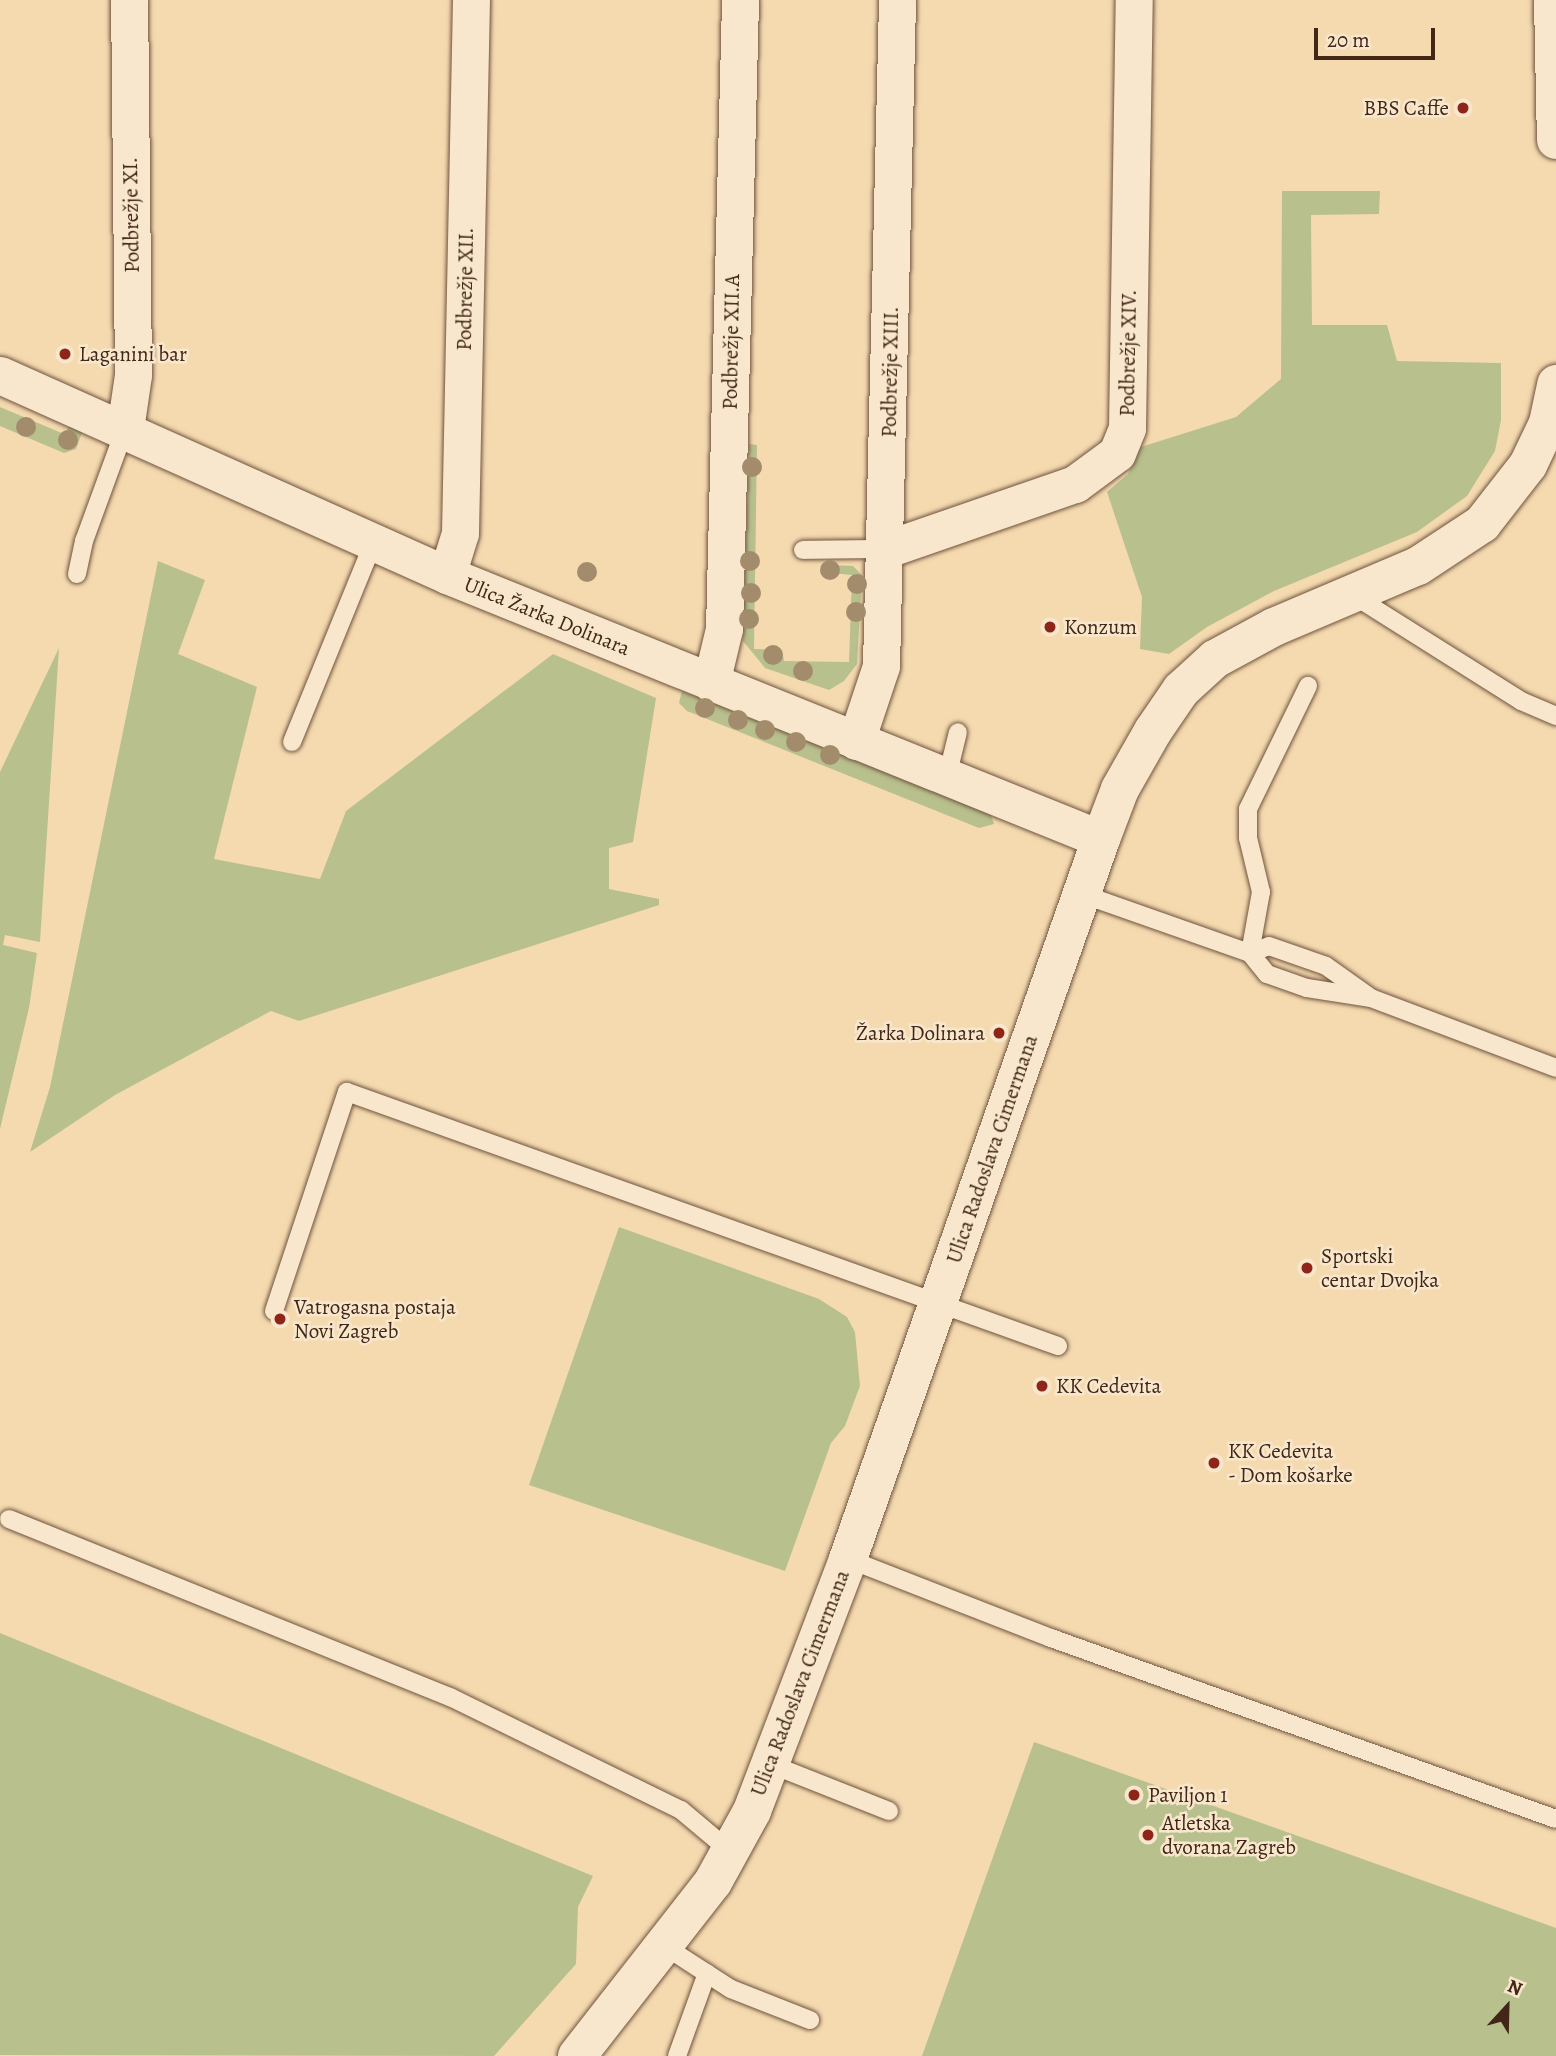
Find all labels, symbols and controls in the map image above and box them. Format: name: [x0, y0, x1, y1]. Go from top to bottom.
scale bar: [1318, 14, 1439, 58]
text: 20 m: [1327, 26, 1370, 54]
place label: BBS Caffe: [1363, 95, 1449, 121]
marker: BBS Caffe: [1455, 100, 1471, 116]
street label: Podbrežje XI.: [117, 157, 145, 273]
street label: Podbrežje XII.: [451, 227, 479, 351]
street label: Podbrežje XII.A: [717, 274, 745, 410]
street label: Podbrežje XIV.: [1114, 289, 1142, 417]
street label: Podbrežje XIII.: [876, 306, 904, 438]
place label: Laganini bar: [79, 341, 187, 367]
marker: Laganini bar: [57, 346, 73, 362]
street label: Ulica Žarka Dolinara: [460, 571, 634, 661]
place label: Konzum: [1064, 614, 1137, 640]
marker: Konzum: [1042, 619, 1058, 635]
place label: Žarka Dolinara: [856, 1020, 985, 1046]
marker: Žarka Dolinara: [991, 1025, 1007, 1041]
street label: Ulica Radoslava Cimermana: [941, 1031, 1043, 1267]
place label: Sportski centar Dvojka: [1321, 1243, 1439, 1293]
marker: Sportski centar Dvojka: [1299, 1260, 1315, 1276]
place label: Vatrogasna postaja Novi Zagreb: [294, 1294, 456, 1344]
marker: Vatrogasna postaja Novi Zagreb: [272, 1311, 288, 1327]
place label: KK Cedevita: [1056, 1373, 1161, 1399]
marker: KK Cedevita: [1034, 1378, 1050, 1394]
place label: KK Cedevita - Dom košarke: [1228, 1438, 1353, 1488]
marker: KK Cedevita - Dom košarke: [1206, 1455, 1222, 1471]
street label: Ulica Radoslava Cimermana: [745, 1566, 855, 1800]
place label: Paviljon 1: [1148, 1782, 1227, 1808]
marker: Paviljon 1: [1126, 1787, 1142, 1803]
place label: Atletska dvorana Zagreb: [1162, 1810, 1296, 1860]
marker: Atletska dvorana Zagreb: [1140, 1827, 1156, 1843]
north arrow: [1472, 1972, 1542, 2042]
text: N: [1504, 1973, 1526, 2002]

